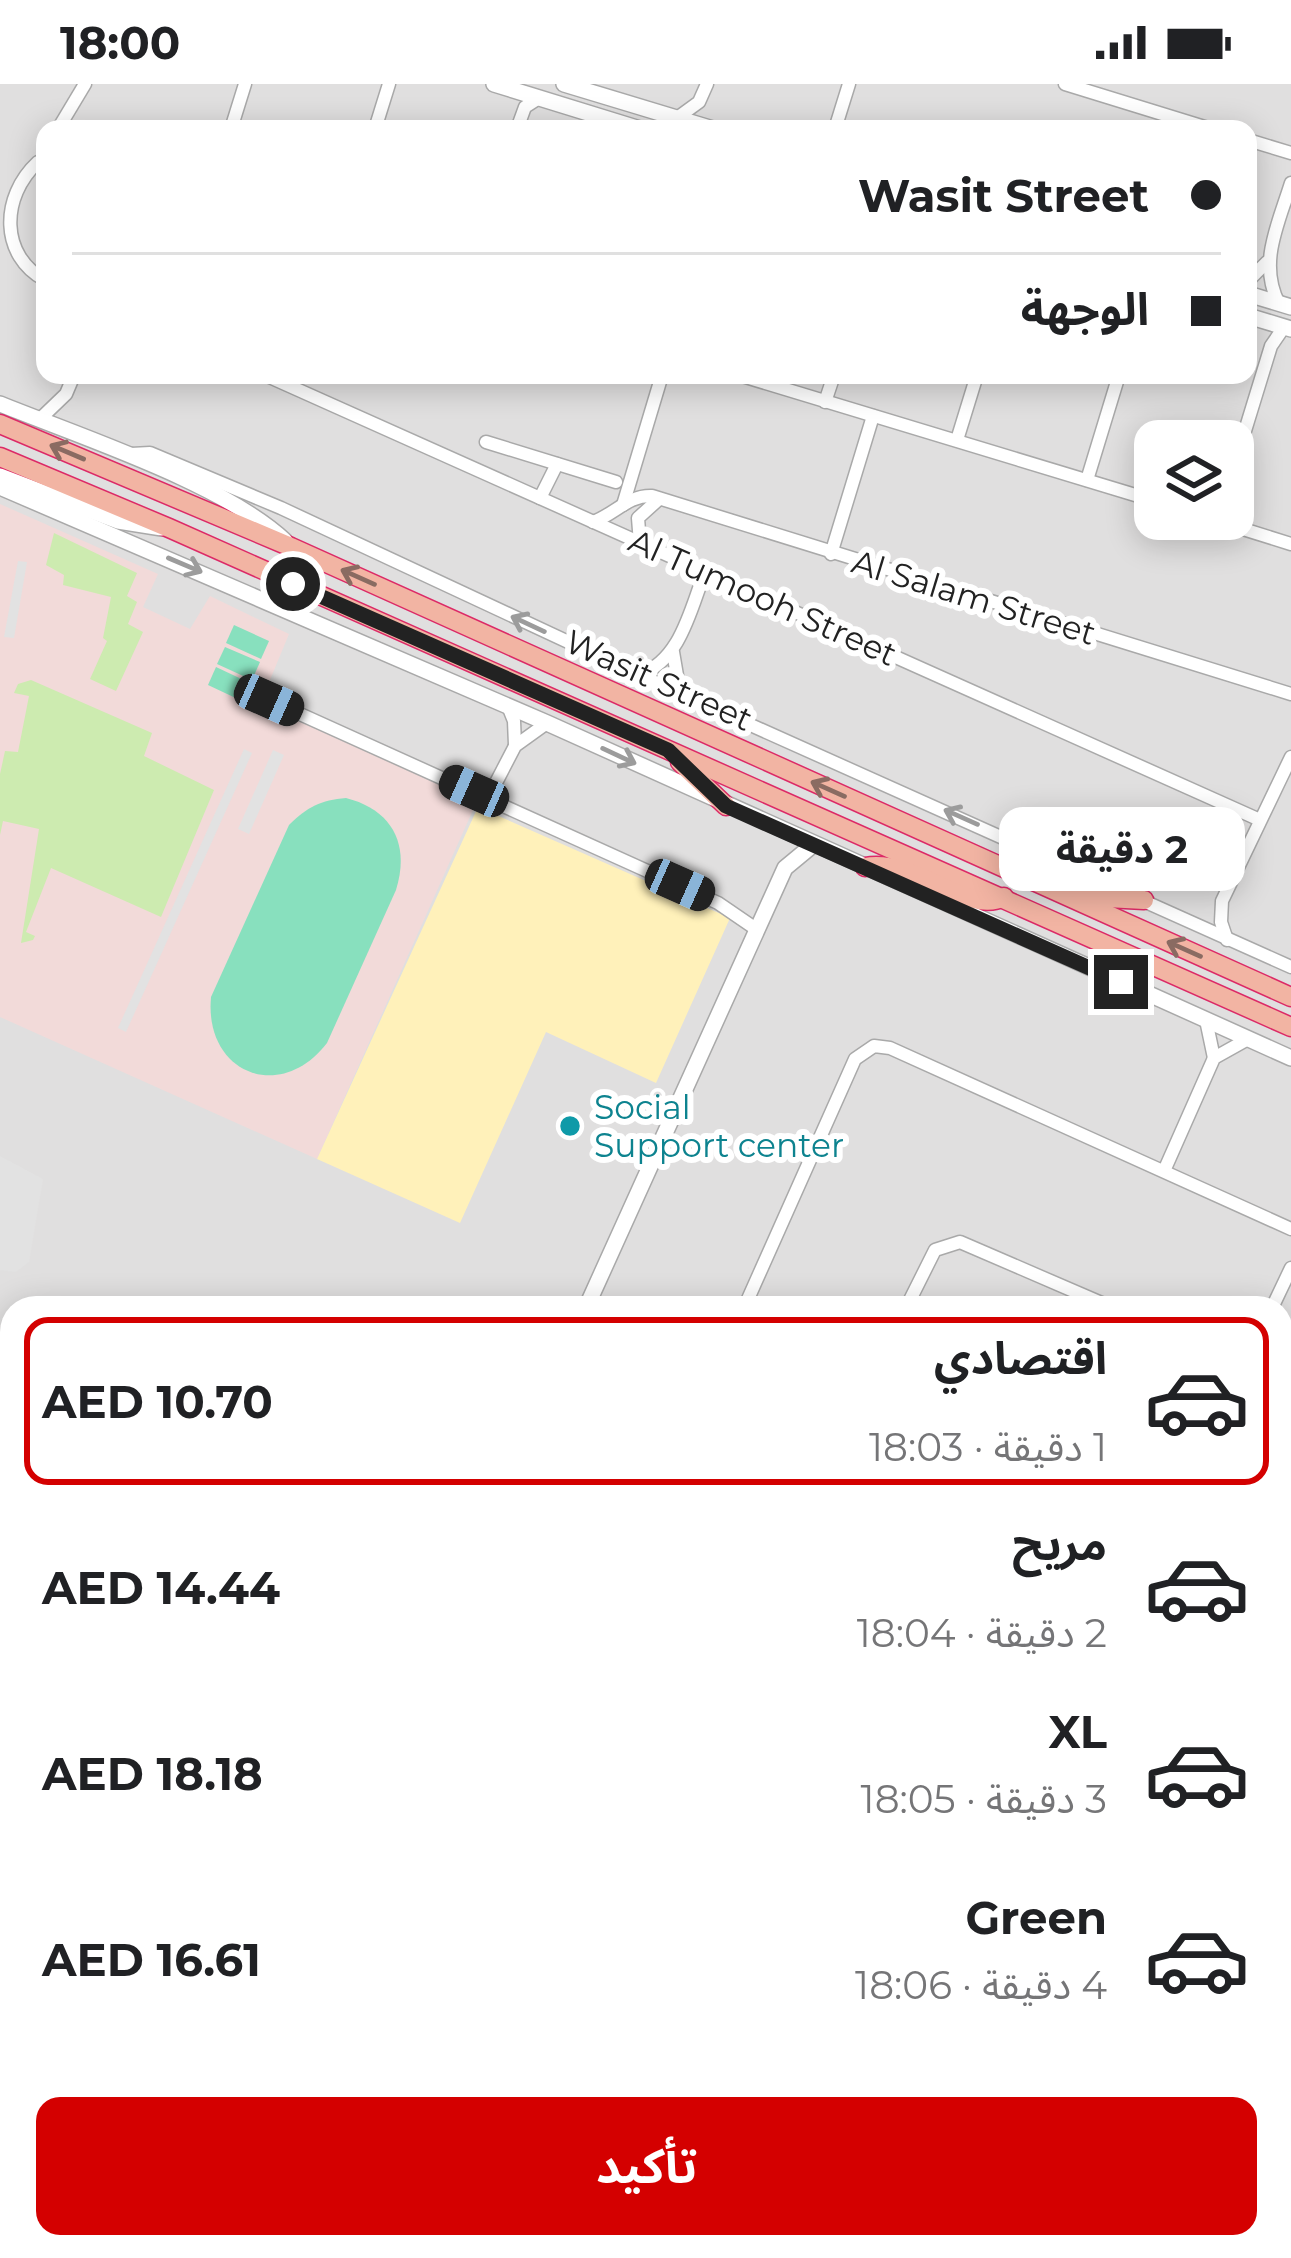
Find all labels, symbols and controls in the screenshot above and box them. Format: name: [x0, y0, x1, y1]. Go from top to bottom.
text: 18:00: [60, 15, 180, 70]
text: Wasit Street: [858, 168, 1149, 223]
text: الوجهة: [1021, 281, 1149, 336]
map controls: [1134, 420, 1254, 540]
button: layers: [1134, 420, 1254, 540]
one-way arrow: [50, 440, 86, 462]
street label: Al Tumooh Street: [623, 520, 903, 674]
street label: Al Salam Street: [847, 541, 1101, 653]
one-way arrow: [166, 556, 203, 577]
route start: [266, 557, 320, 611]
one-way arrow: [341, 565, 377, 587]
one-way arrow: [511, 612, 547, 634]
street label: Wasit Street: [559, 621, 759, 739]
car: [229, 669, 309, 731]
one-way arrow: [600, 746, 636, 768]
car: [434, 760, 514, 822]
one-way arrow: [811, 777, 847, 799]
one-way arrow: [943, 805, 980, 826]
callout: 2 دقيقة: [998, 808, 1244, 892]
text: 2 دقيقة: [1056, 825, 1188, 873]
car: [640, 854, 720, 916]
one-way arrow: [1167, 937, 1203, 959]
route end: [1094, 955, 1148, 1009]
place label: Social Support center: [594, 1087, 844, 1165]
marker: Social Support center: [557, 1113, 583, 1139]
text: اقتصادي: [934, 1330, 1107, 1385]
icon: car: [1143, 1347, 1251, 1455]
text: AED 10.70: [42, 1374, 273, 1429]
text: 1 دقيقة · 18:03: [869, 1423, 1107, 1471]
text: مريح: [1012, 1516, 1107, 1571]
icon: car: [1143, 1533, 1251, 1641]
text: AED 14.44: [42, 1560, 280, 1615]
text: 2 دقيقة · 18:04: [857, 1609, 1107, 1657]
text: XL: [1049, 1704, 1107, 1759]
icon: car: [1143, 1719, 1251, 1827]
text: AED 18.18: [42, 1746, 263, 1801]
text: 3 دقيقة · 18:05: [861, 1775, 1107, 1823]
text: Green: [965, 1890, 1107, 1945]
icon: car: [1143, 1905, 1251, 2013]
text: AED 16.61: [42, 1932, 261, 1987]
text: 4 دقيقة · 18:06: [855, 1961, 1107, 2009]
button: تأكيد: [36, 2097, 1257, 2235]

